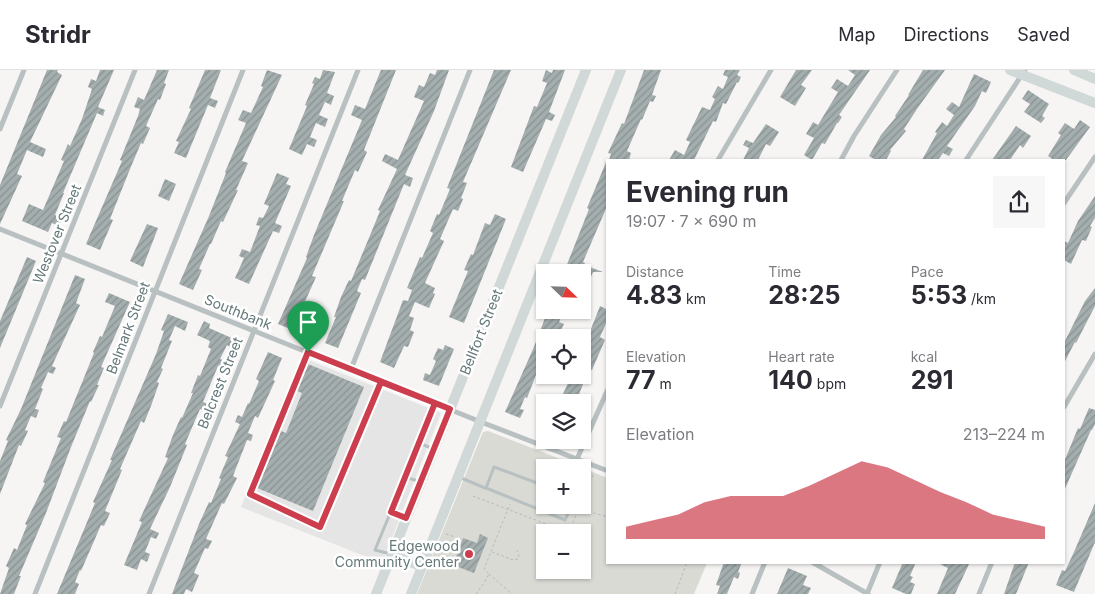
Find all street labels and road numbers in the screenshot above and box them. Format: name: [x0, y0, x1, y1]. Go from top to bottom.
street label: Westover Street: [29, 181, 84, 286]
street label: Belmark Street: [102, 279, 153, 376]
street label: Bellfort Street: [456, 286, 506, 377]
street label: Southbank: [202, 290, 275, 333]
street label: Belcrest Street: [193, 334, 246, 431]

